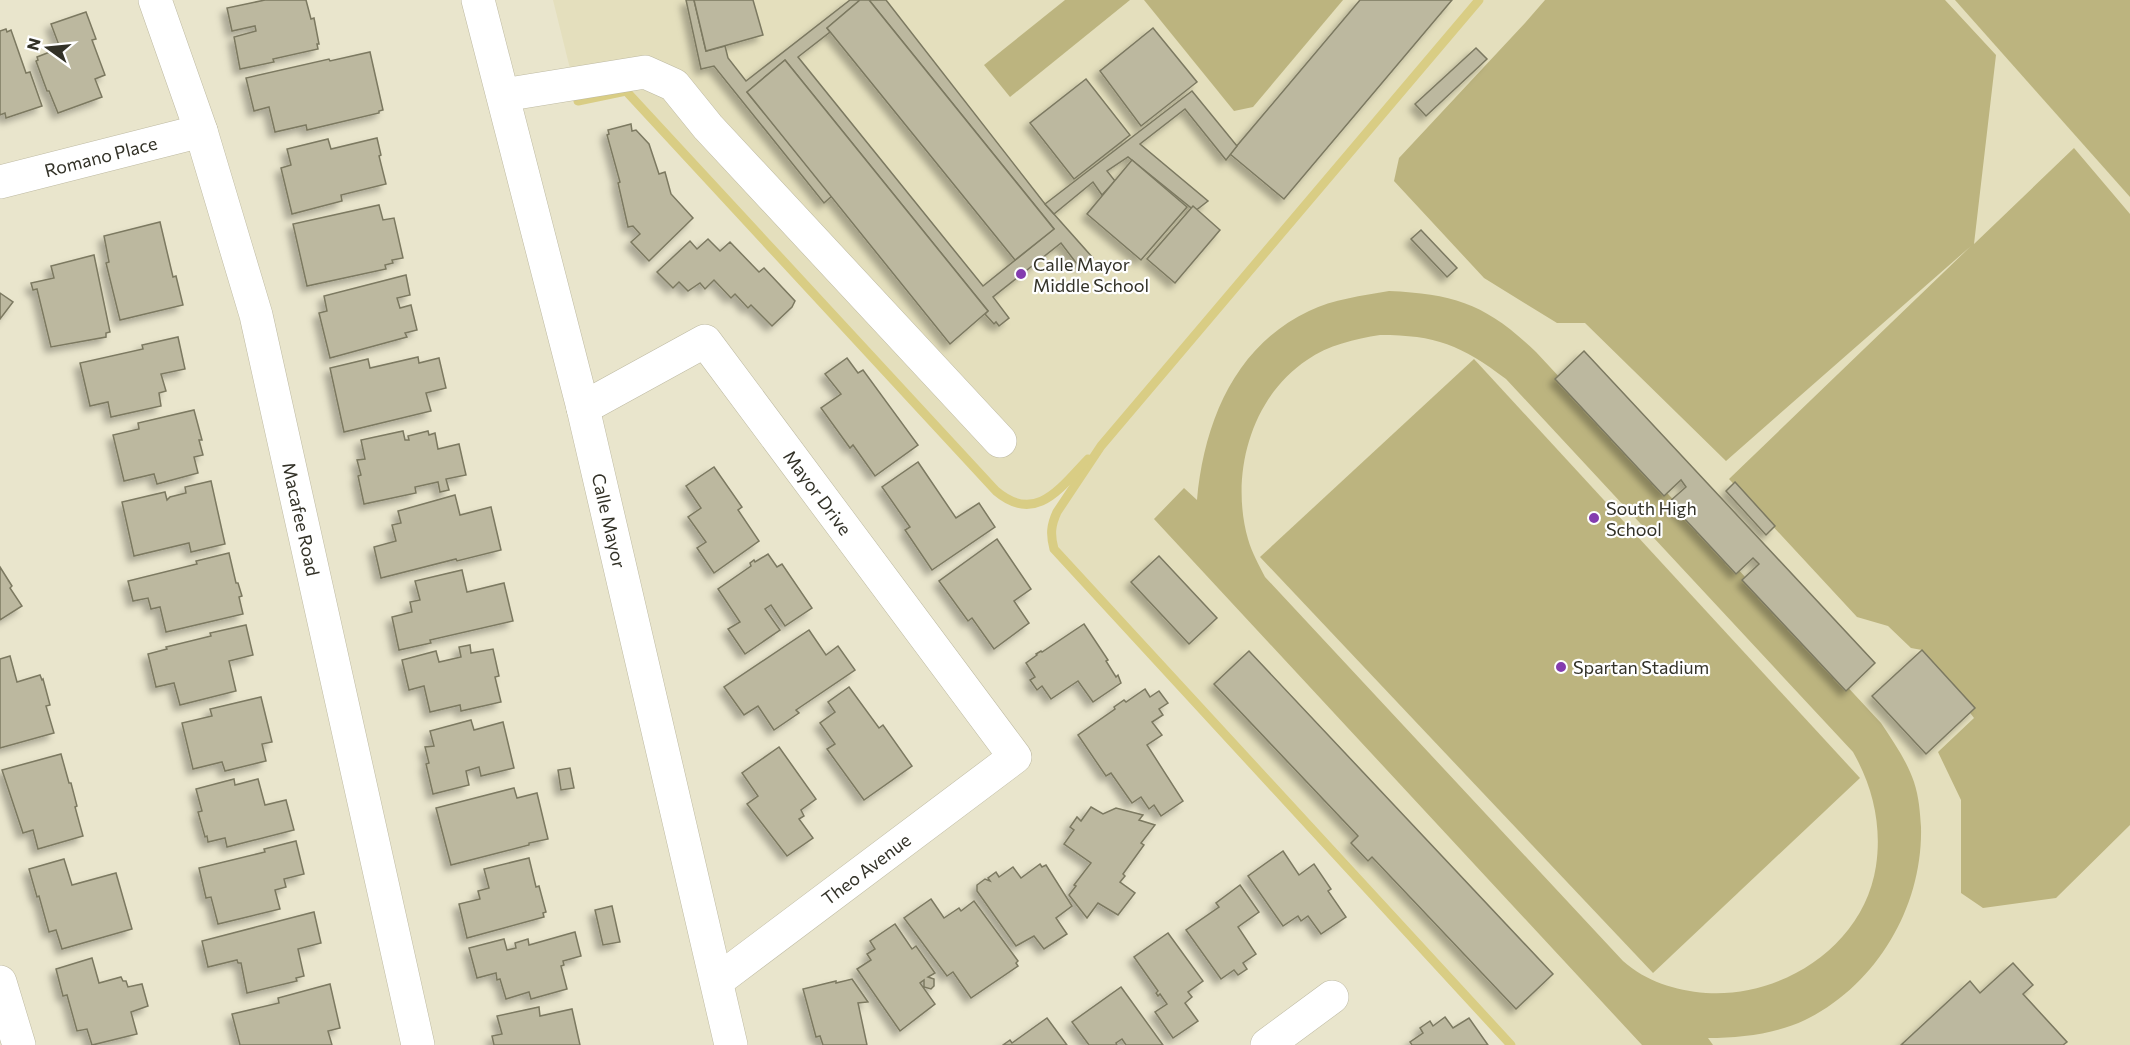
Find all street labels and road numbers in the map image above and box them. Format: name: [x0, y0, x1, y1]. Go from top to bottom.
street label: Romano Place: [42, 132, 160, 181]
street label: Mayor Drive: [779, 446, 857, 539]
street label: Macafee Road: [278, 460, 325, 578]
street label: Calle Mayor: [587, 471, 631, 570]
street label: Theo Avenue: [817, 828, 915, 910]

